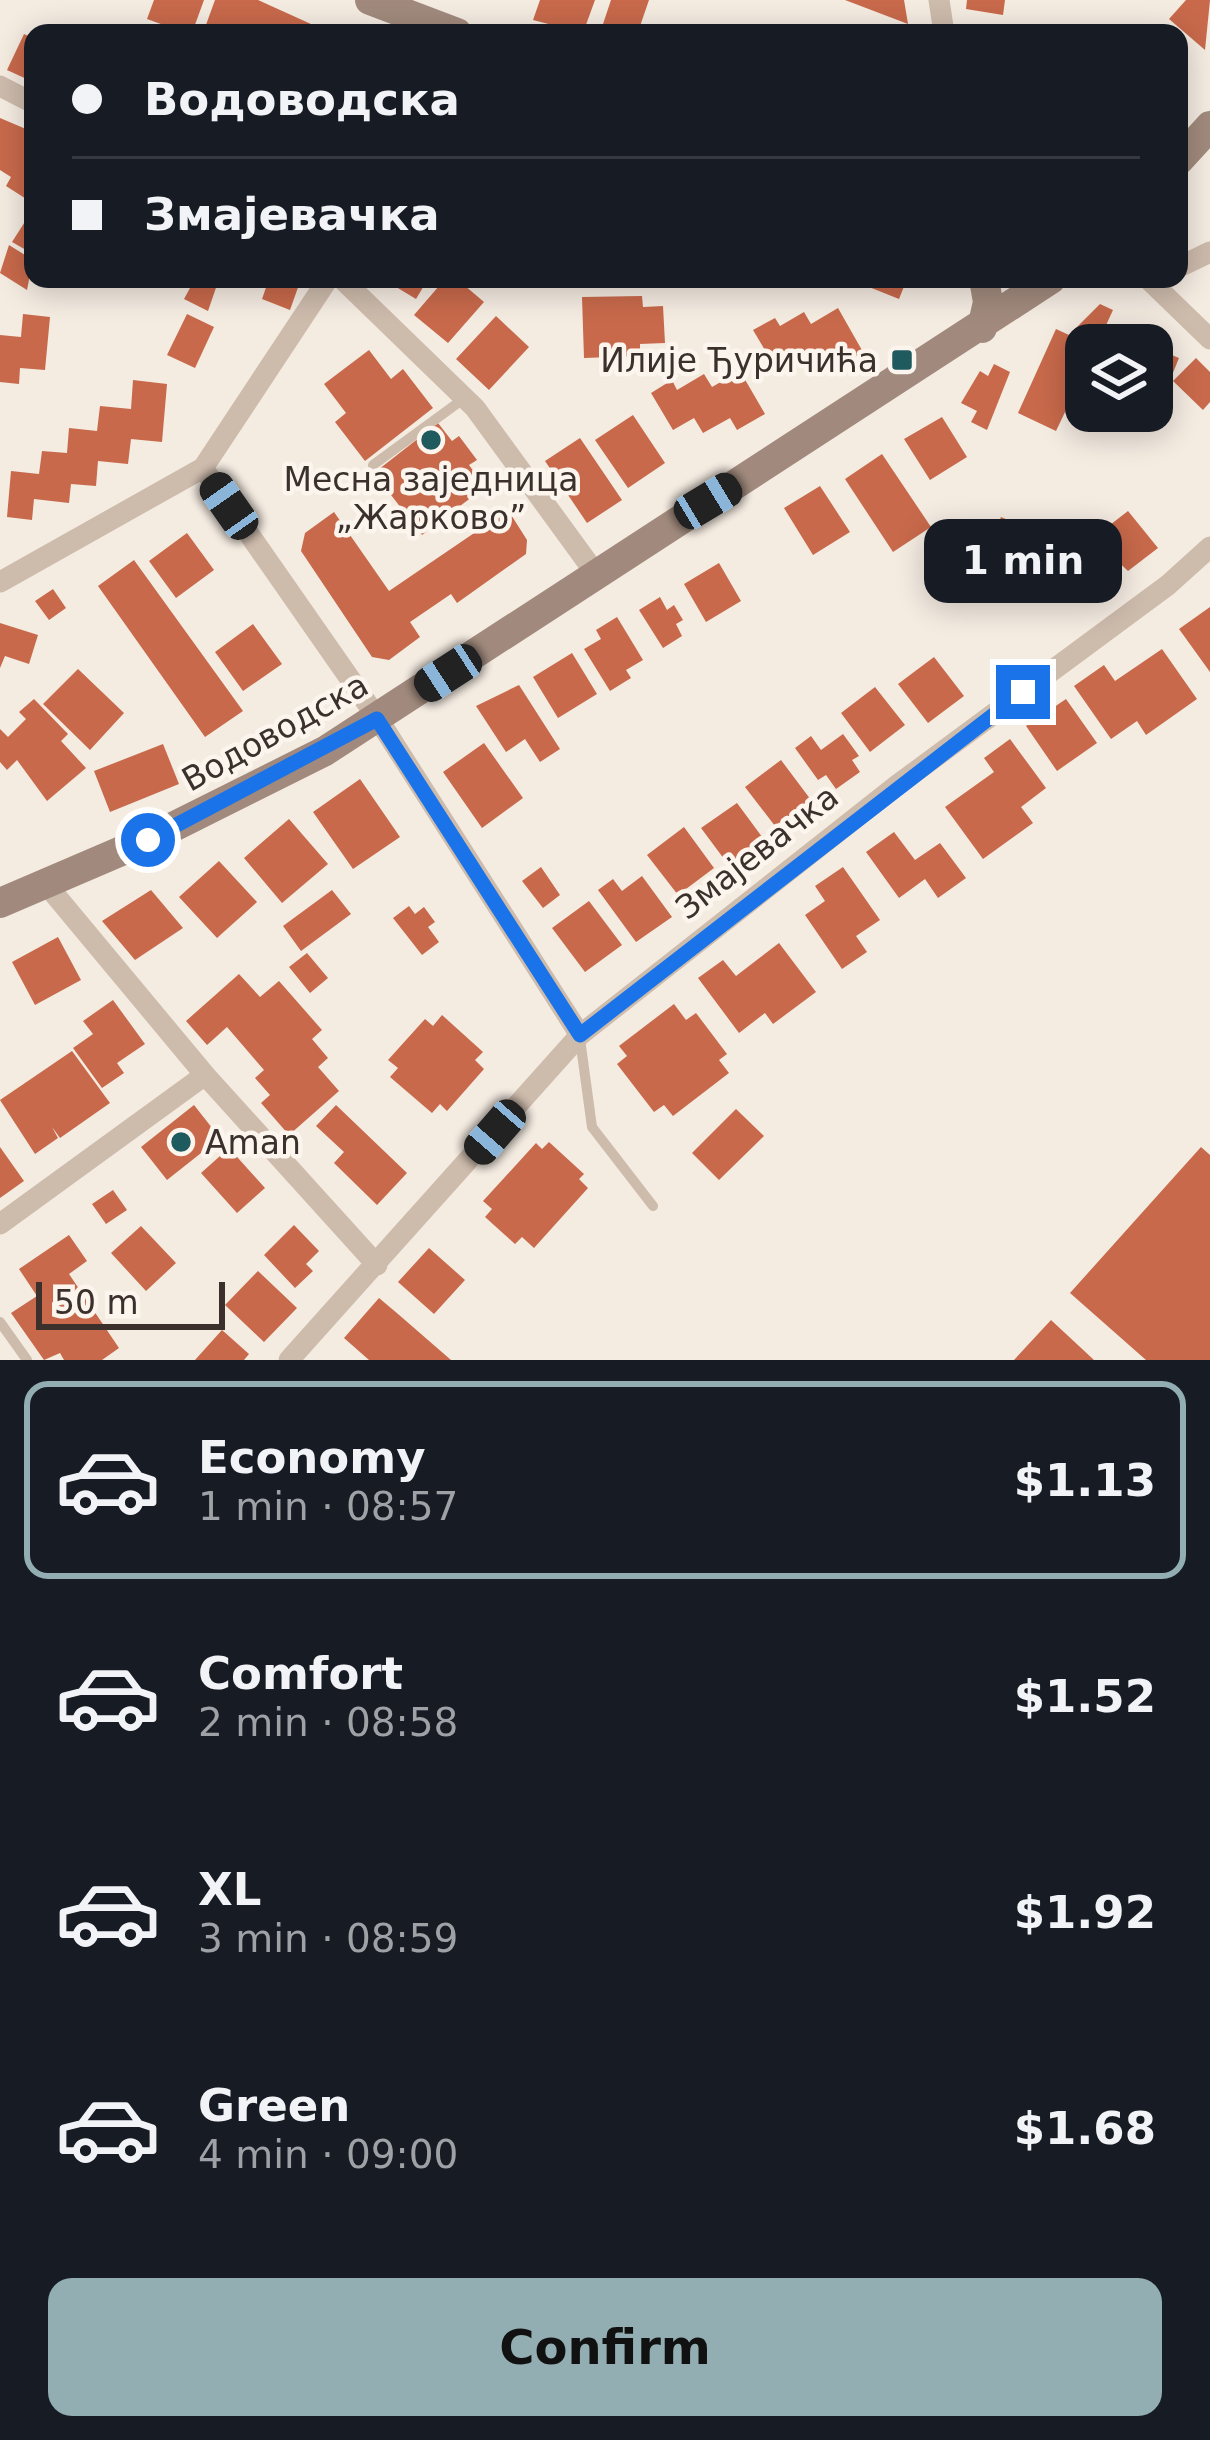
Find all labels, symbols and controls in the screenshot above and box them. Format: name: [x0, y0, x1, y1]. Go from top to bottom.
text: Водоводска: [144, 73, 460, 126]
text: Змајевачка: [144, 188, 440, 241]
map controls: [1065, 324, 1173, 432]
button: layers: [1065, 324, 1173, 432]
place label: Илије Ђуричића: [600, 341, 878, 380]
marker: Илије Ђуричића: [889, 347, 915, 373]
marker: Месна заједница „Жарково”: [418, 427, 444, 453]
place label: Месна заједница „Жарково”: [284, 460, 578, 537]
car: [194, 466, 264, 546]
car: [668, 467, 748, 535]
callout: 1 min: [924, 518, 1122, 602]
text: 1 min: [962, 538, 1084, 583]
car: [408, 638, 488, 708]
street label: Водоводска: [175, 665, 375, 799]
route end: [996, 665, 1050, 719]
street label: Змајевачка: [668, 777, 846, 927]
route start: [121, 813, 175, 867]
car: [458, 1093, 532, 1171]
place label: Aman: [205, 1123, 301, 1162]
marker: Aman: [168, 1129, 194, 1155]
scale bar: [36, 1276, 225, 1329]
text: 50 m: [54, 1283, 139, 1322]
icon: car: [54, 1426, 162, 1534]
text: Economy: [198, 1431, 426, 1484]
text: $1.13: [1014, 1454, 1156, 1507]
text: 1 min · 08:57: [198, 1484, 458, 1529]
icon: car: [54, 1642, 162, 1750]
text: Comfort: [198, 1647, 403, 1700]
text: $1.52: [1014, 1670, 1156, 1723]
text: 2 min · 08:58: [198, 1700, 458, 1745]
icon: car: [54, 1858, 162, 1966]
text: XL: [198, 1863, 261, 1916]
text: $1.92: [1014, 1886, 1156, 1939]
text: 3 min · 08:59: [198, 1916, 458, 1961]
icon: car: [54, 2074, 162, 2182]
text: Green: [198, 2079, 350, 2132]
text: $1.68: [1014, 2102, 1156, 2155]
text: 4 min · 09:00: [198, 2132, 458, 2177]
button: Confirm: [48, 2278, 1162, 2416]

